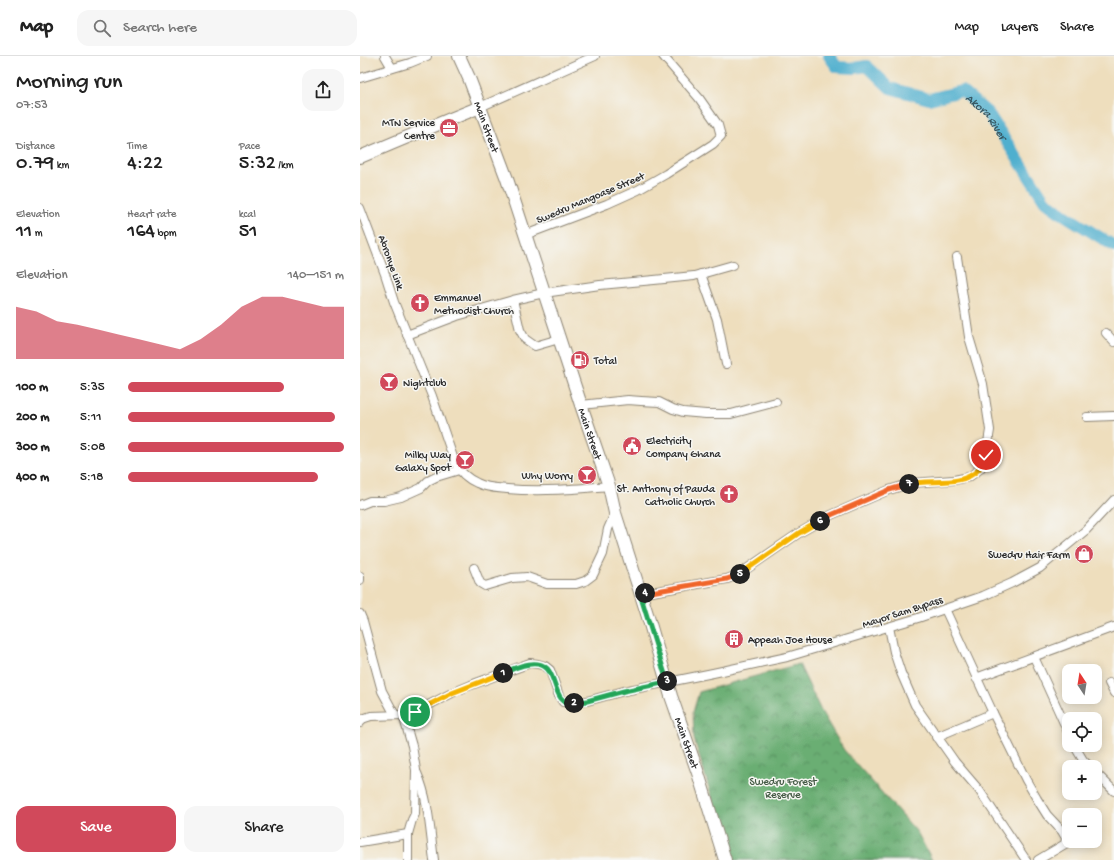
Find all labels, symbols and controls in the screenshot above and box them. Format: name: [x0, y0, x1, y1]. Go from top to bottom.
search box: [77, 10, 357, 46]
text: Map: [20, 16, 53, 39]
icon: search: [91, 17, 113, 39]
text: Search here: [123, 19, 197, 37]
text: Map: [955, 19, 979, 36]
text: Layers: [1001, 19, 1038, 36]
text: Share: [1060, 19, 1094, 36]
button: share: [302, 69, 344, 111]
text: Morning run: [16, 70, 122, 96]
water label: Akora River: [962, 92, 1010, 146]
text: 07:53: [16, 98, 48, 113]
street label: Main Street: [470, 100, 501, 156]
office icon: MTN Service Centre: [438, 117, 460, 139]
place label: MTN Service Centre: [382, 118, 435, 143]
text: Distance: [16, 141, 55, 153]
text: Time: [127, 141, 147, 153]
text: Pace: [239, 141, 260, 153]
text: 0.79: [16, 153, 54, 176]
text: 4:22: [127, 153, 163, 176]
text: 5:32: [239, 153, 276, 176]
text: km: [54, 160, 69, 172]
text: /km: [276, 160, 294, 172]
street label: Swedru Mangoase Street: [535, 170, 648, 227]
text: Elevation: [16, 209, 60, 221]
text: Heart rate: [127, 209, 177, 221]
text: kcal: [239, 209, 256, 221]
text: 11: [16, 221, 32, 244]
text: 164: [127, 221, 155, 244]
text: 51: [239, 221, 257, 244]
text: m: [32, 228, 43, 240]
text: bpm: [155, 228, 177, 240]
street label: Abronye Link: [375, 234, 406, 293]
text: Elevation: [16, 268, 68, 283]
text: 140–151 m: [288, 268, 344, 283]
church icon: Emmanuel Methodist Church: [409, 292, 431, 314]
place label: Emmanuel Methodist Church: [434, 293, 514, 318]
fuel station icon: Total: [569, 349, 591, 371]
place label: Total: [593, 356, 618, 368]
bar icon: Nightclub: [378, 371, 400, 393]
place label: Nightclub: [403, 378, 447, 390]
text: 100 m: [16, 380, 48, 395]
text: 5:35: [80, 380, 105, 395]
street label: Main Street: [575, 407, 604, 463]
text: 200 m: [16, 410, 49, 425]
text: 5:11: [80, 410, 101, 425]
public building icon: Electricity Company Ghana: [621, 435, 643, 457]
place label: Electricity Company Ghana: [646, 436, 721, 461]
pin: [969, 438, 1003, 472]
text: 300 m: [16, 440, 50, 455]
text: 5:08: [80, 440, 105, 455]
icon: check: [975, 444, 997, 466]
bar icon: Milky Way Galaxy Spot: [454, 449, 476, 471]
place label: Milky Way Galaxy Spot: [395, 450, 452, 475]
bar icon: Why Worry: [576, 464, 598, 486]
text: 400 m: [16, 470, 49, 485]
text: 5:18: [80, 470, 103, 485]
place label: Why Worry: [521, 471, 574, 483]
pin: 7: [899, 474, 919, 494]
text: 7: [906, 478, 912, 490]
place label: St. Anthony of Pauda Catholic Church: [617, 483, 716, 509]
church icon: St. Anthony of Pauda Catholic Church: [718, 483, 740, 505]
pin: 6: [810, 511, 830, 531]
text: 6: [817, 515, 823, 527]
shop icon: Swedru Hair Farm: [1073, 543, 1095, 565]
place label: Swedru Hair Farm: [988, 550, 1070, 562]
pin: 5: [730, 564, 750, 584]
text: 5: [737, 568, 743, 580]
pin: 4: [635, 583, 655, 603]
text: 4: [642, 587, 648, 599]
street label: Mayor Sam Bypass: [861, 594, 945, 632]
building icon: Appeah Joe House: [723, 628, 745, 650]
place label: Appeah Joe House: [748, 635, 833, 647]
pin: 1: [493, 663, 513, 683]
north arrow: [1062, 664, 1102, 704]
map controls: [1062, 664, 1102, 848]
text: 1: [501, 667, 505, 679]
pin: 3: [657, 671, 677, 691]
text: 3: [664, 675, 670, 687]
pin: 2: [564, 693, 584, 713]
pin: [398, 695, 432, 729]
text: 2: [571, 697, 577, 709]
icon: arrive: [404, 701, 426, 723]
button: locate: [1062, 712, 1102, 752]
street label: Main Street: [671, 716, 700, 772]
button: +: [1062, 760, 1102, 800]
park label: Swedru Forest Reserve: [750, 777, 818, 802]
button: Save: [16, 806, 176, 852]
button: Share: [184, 806, 344, 852]
button: −: [1062, 808, 1102, 848]

